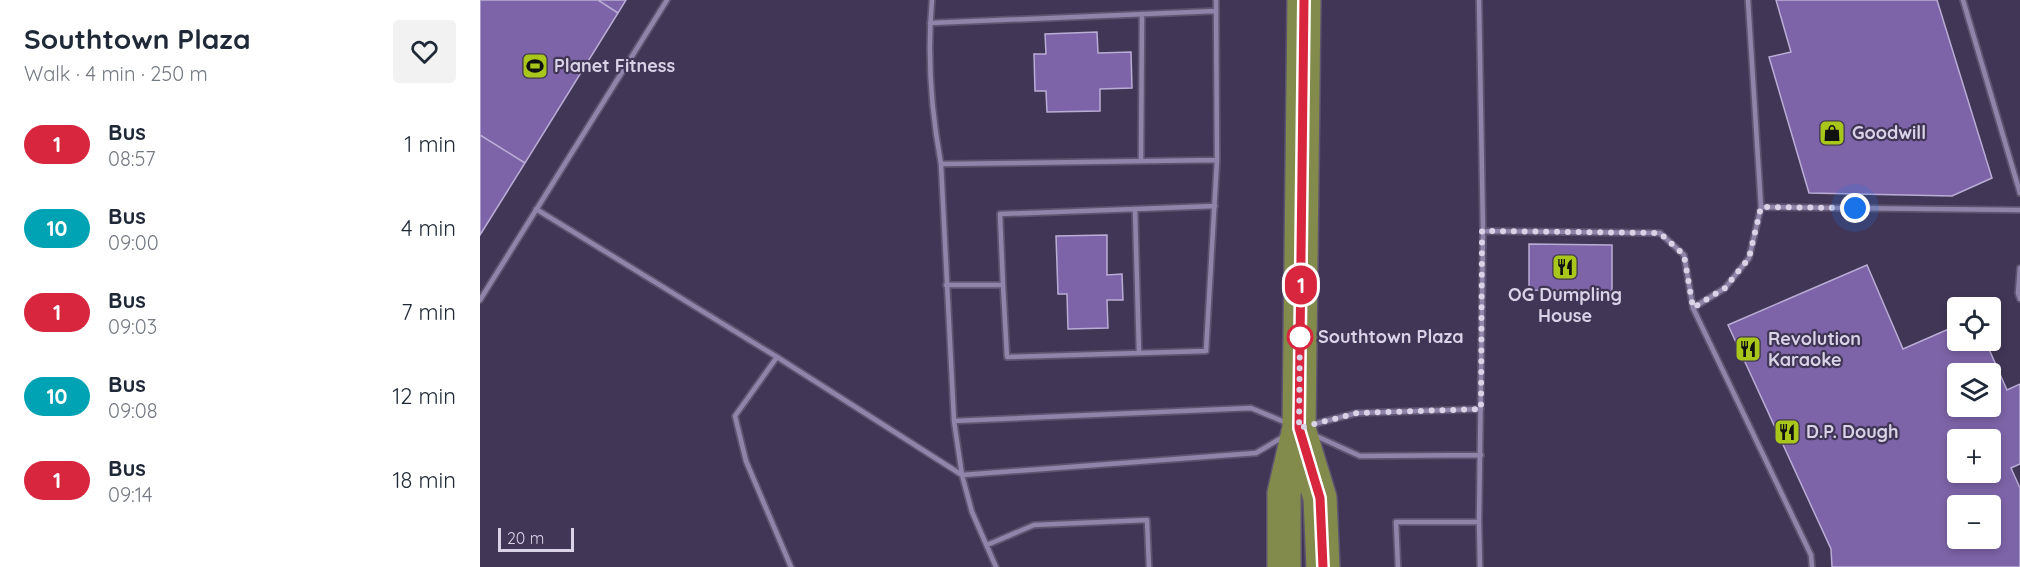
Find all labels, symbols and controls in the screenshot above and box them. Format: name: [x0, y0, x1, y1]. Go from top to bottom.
button: heart: [393, 20, 456, 83]
text: Southtown Plaza: [24, 21, 250, 56]
sports icon: Planet Fitness: [520, 51, 550, 81]
place label: Planet Fitness: [554, 54, 676, 77]
text: Walk · 4 min · 250 m: [24, 61, 208, 86]
text: Bus: [108, 118, 146, 146]
shop icon: Goodwill: [1817, 118, 1847, 148]
place label: Goodwill: [1852, 121, 1926, 144]
text: 1 min: [404, 130, 456, 158]
text: 1: [53, 131, 61, 157]
text: 08:57: [108, 146, 156, 171]
your location: [1840, 193, 1870, 223]
text: Bus: [108, 202, 146, 230]
text: 4 min: [401, 214, 456, 242]
text: 10: [46, 215, 68, 241]
text: 09:00: [108, 230, 159, 255]
restaurant icon: OG Dumpling House: [1550, 252, 1580, 282]
line badge: 1: [1282, 266, 1320, 304]
text: 1: [1297, 272, 1305, 298]
place label: OG Dumpling House: [1508, 283, 1622, 327]
text: Bus: [108, 286, 146, 314]
map controls: [1947, 297, 2001, 549]
button: locate: [1947, 297, 2001, 351]
text: 7 min: [401, 298, 456, 326]
text: 1: [53, 299, 61, 325]
text: 09:03: [108, 314, 157, 339]
marker: Southtown Plaza: [1287, 324, 1313, 350]
place label: Southtown Plaza: [1318, 325, 1464, 348]
place label: Revolution Karaoke: [1768, 327, 1861, 371]
restaurant icon: Revolution Karaoke: [1733, 334, 1763, 364]
button: layers: [1947, 363, 2001, 417]
text: Bus: [108, 370, 146, 398]
text: 12 min: [392, 382, 456, 410]
text: 10: [46, 383, 68, 409]
text: 09:08: [108, 398, 158, 423]
restaurant icon: D.P. Dough: [1772, 417, 1802, 447]
place label: D.P. Dough: [1806, 420, 1899, 443]
button: +: [1947, 429, 2001, 483]
text: Bus: [108, 454, 146, 482]
text: 18 min: [392, 466, 456, 494]
text: 1: [53, 467, 61, 493]
text: 09:14: [108, 482, 152, 507]
button: −: [1947, 495, 2001, 549]
scale bar: [498, 525, 574, 552]
text: 20 m: [507, 528, 544, 548]

